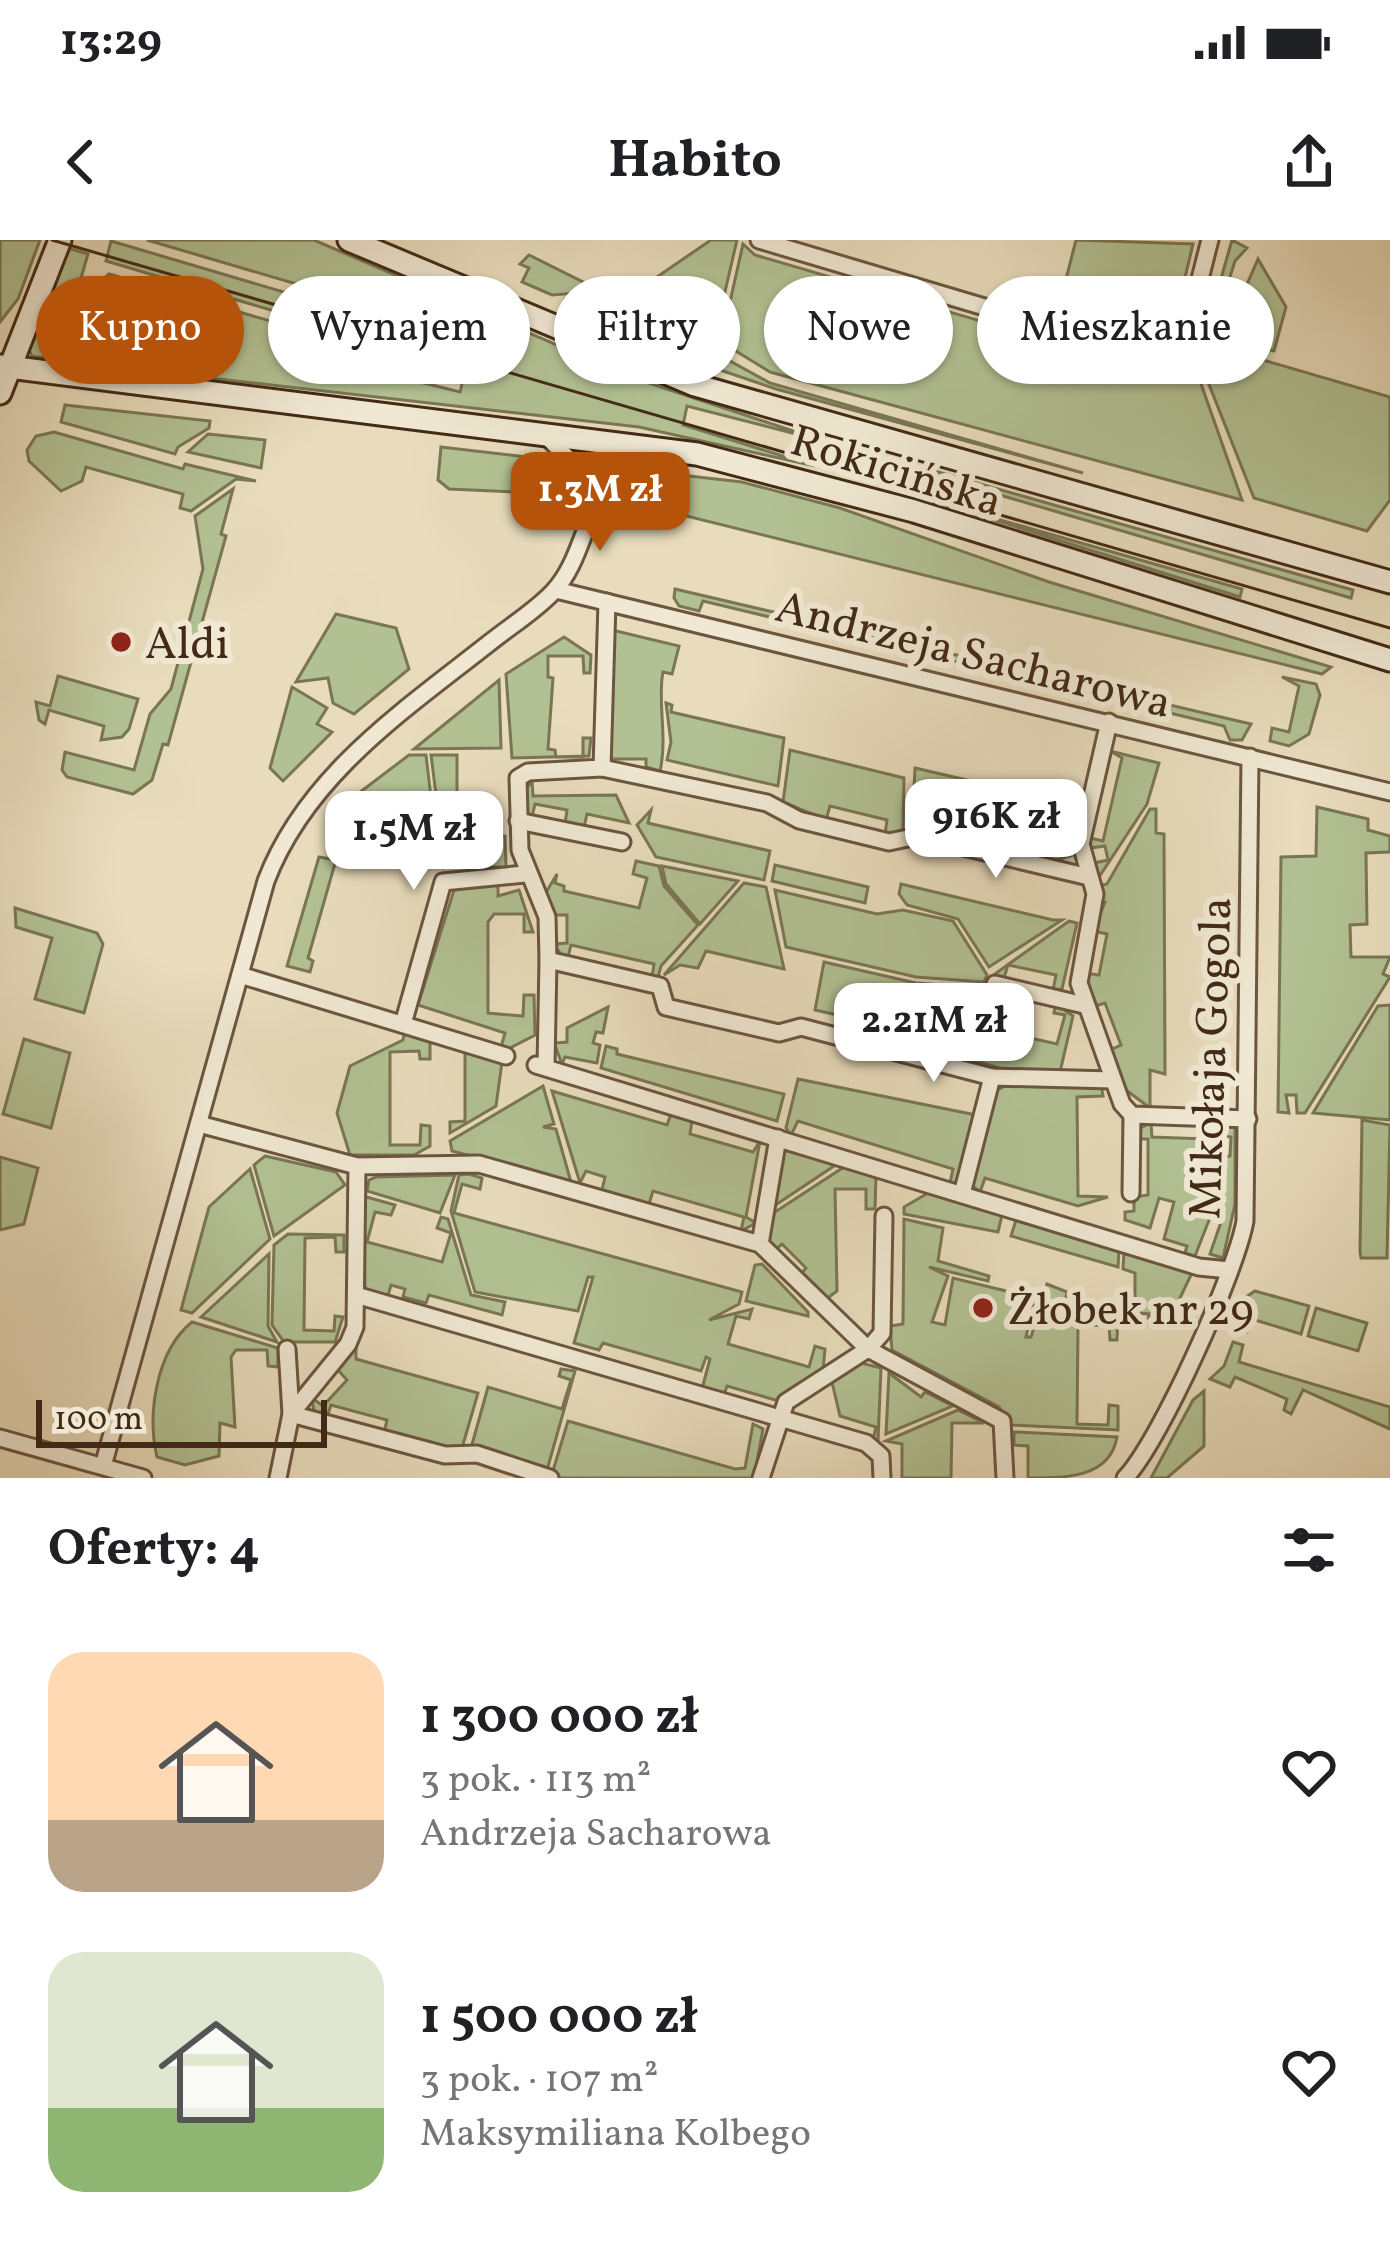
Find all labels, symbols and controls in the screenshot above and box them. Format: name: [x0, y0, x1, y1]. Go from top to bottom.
text: 13:29: [60, 11, 162, 74]
text: Habito: [608, 125, 782, 200]
icon: back: [48, 129, 114, 195]
icon: share: [1276, 129, 1342, 195]
chip: Kupno: [36, 276, 244, 384]
chip: Wynajem: [268, 276, 530, 384]
chip: Filtry: [554, 276, 740, 384]
chip: Nowe: [764, 276, 953, 384]
chip: Mieszkanie: [977, 276, 1274, 384]
street label: Rokicińska: [782, 411, 1009, 535]
pin: 1.3M zł: [489, 452, 711, 554]
text: 1.3M zł: [538, 464, 662, 518]
street label: Andrzeja Sacharowa: [768, 578, 1177, 737]
place label: Aldi: [145, 615, 229, 678]
marker: Aldi: [108, 629, 134, 655]
pin: 916K zł: [885, 779, 1107, 881]
pin: 1.5M zł: [303, 791, 525, 893]
text: 916K zł: [932, 791, 1060, 845]
text: 1.5M zł: [352, 803, 476, 857]
street label: Mikołaja Gogola: [1176, 896, 1251, 1220]
pin: 2.21M zł: [810, 983, 1058, 1085]
text: 2.21M zł: [861, 995, 1007, 1049]
place label: Żłobek nr 29: [1007, 1281, 1254, 1344]
marker: Żłobek nr 29: [970, 1295, 996, 1321]
scale bar: [36, 1394, 327, 1447]
text: 100 m: [54, 1398, 143, 1444]
text: Oferty: 4: [48, 1515, 260, 1586]
icon: filters: [1276, 1517, 1342, 1583]
text: 1 300 000 zł: [420, 1683, 698, 1754]
icon: home: [144, 1700, 288, 1844]
icon: heart: [1276, 1739, 1342, 1805]
text: 3 pok. · 113 m²: [420, 1754, 651, 1808]
text: Andrzeja Sacharowa: [420, 1808, 772, 1862]
text: 1 500 000 zł: [420, 1983, 697, 2054]
icon: home: [144, 2000, 288, 2144]
icon: heart: [1276, 2039, 1342, 2105]
text: 3 pok. · 107 m²: [420, 2054, 658, 2108]
text: Maksymiliana Kolbego: [420, 2108, 811, 2162]

